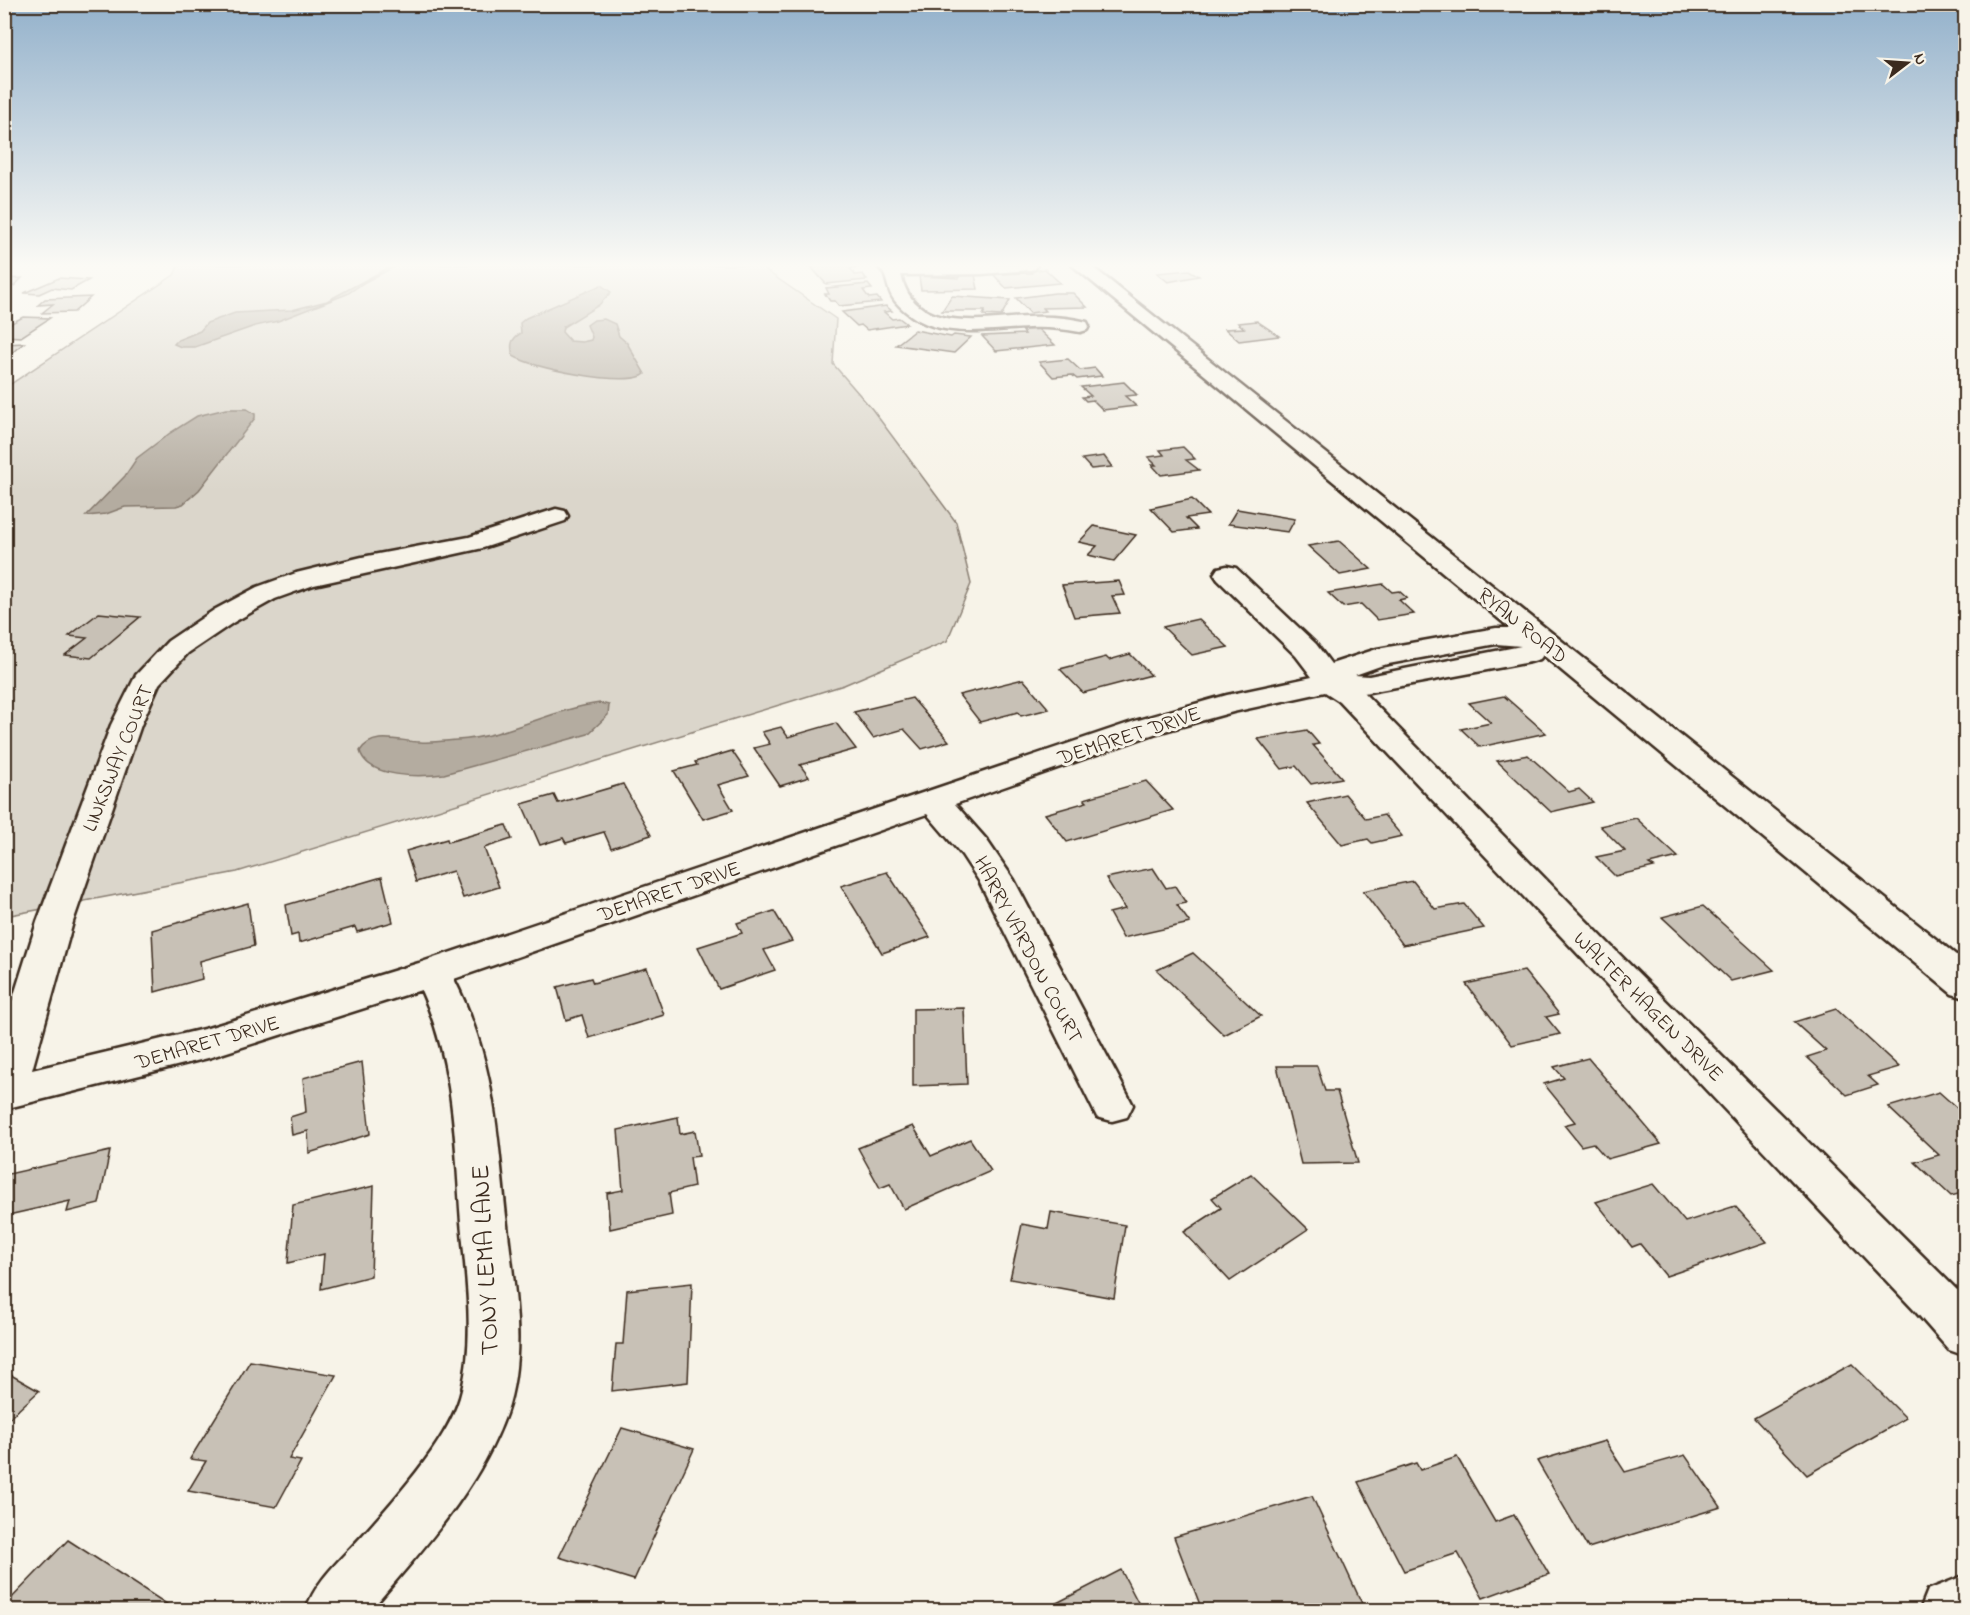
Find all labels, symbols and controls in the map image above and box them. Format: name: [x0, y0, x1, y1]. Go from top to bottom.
north arrow: [1877, 33, 1937, 93]
text: N: [1906, 51, 1933, 68]
street label: RYAN ROAD: [1470, 581, 1573, 672]
street label: LINKSWAY COURT: [76, 681, 162, 837]
street label: DEMARET DRIVE: [1053, 700, 1205, 774]
street label: HARRY VARDON COURT: [965, 851, 1089, 1049]
street label: DEMARET DRIVE: [593, 854, 745, 932]
street label: WALTER HAGEN DRIVE: [1565, 925, 1730, 1090]
street label: DEMARET DRIVE: [131, 1009, 283, 1079]
street label: TONY LEMA LANE: [463, 1164, 511, 1356]

